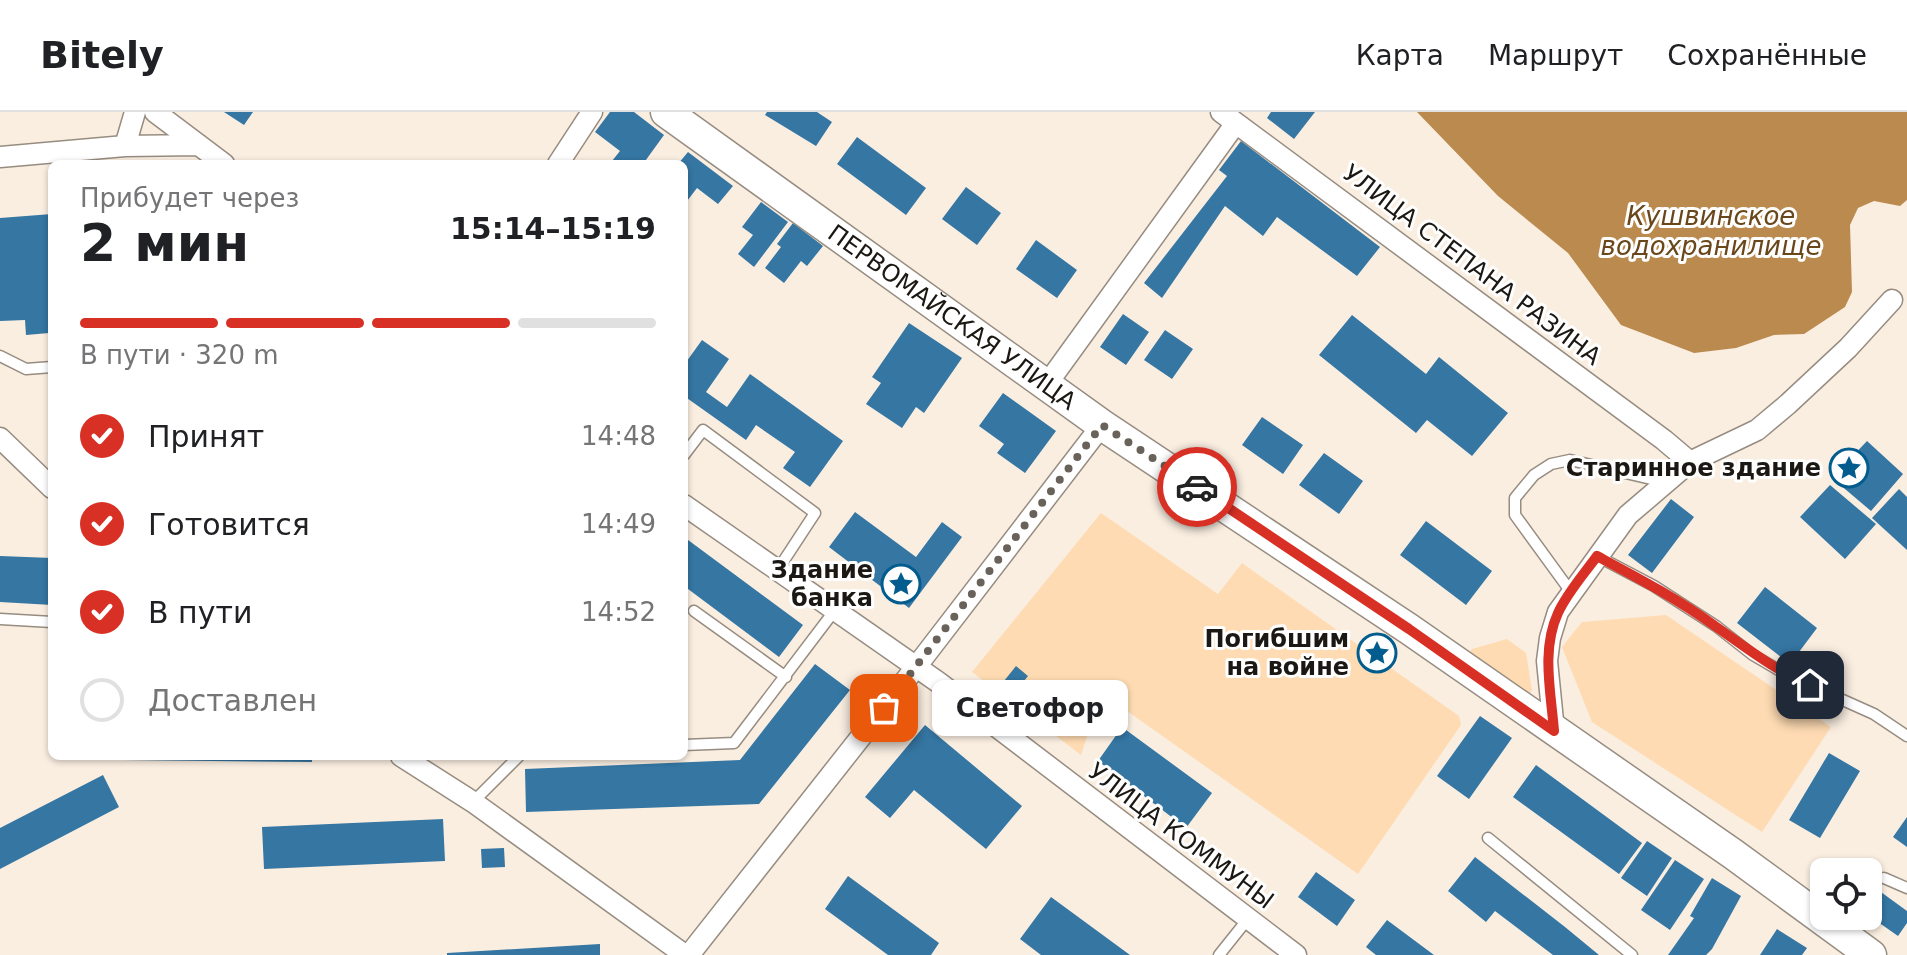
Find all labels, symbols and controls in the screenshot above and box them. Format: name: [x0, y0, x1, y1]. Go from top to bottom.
text: Bitely: [40, 33, 164, 77]
text: Карта: [1356, 39, 1444, 72]
text: Маршрут: [1488, 39, 1623, 72]
text: Сохранённые: [1667, 39, 1867, 72]
street label: УЛИЦА СТЕПАНА РАЗИНА: [1338, 159, 1607, 371]
text: Прибудет через: [80, 183, 299, 213]
water label: Кушвинское водохранилище: [1601, 201, 1821, 261]
text: 15:14–15:19: [450, 211, 656, 246]
text: 2 мин: [80, 213, 249, 273]
street label: ПЕРВОМАЙСКАЯ УЛИЦА: [823, 219, 1082, 416]
text: В пути · 320 m: [80, 340, 279, 370]
icon: check: [80, 414, 124, 458]
text: Принят: [148, 419, 264, 454]
text: 14:48: [581, 421, 656, 451]
courier: [1157, 447, 1237, 527]
place icon: Старинное здание: [1828, 447, 1870, 489]
place label: Старинное здание: [1566, 454, 1821, 482]
icon: car: [1175, 465, 1219, 509]
icon: check: [80, 502, 124, 546]
text: Готовится: [148, 507, 310, 542]
text: 14:49: [581, 509, 656, 539]
place label: Здание банка: [771, 556, 873, 612]
place icon: Здание банка: [880, 563, 922, 605]
icon: check: [80, 590, 124, 634]
text: В пути: [148, 595, 252, 630]
text: 14:52: [581, 597, 656, 627]
place label: Погибшим на войне: [1204, 625, 1349, 681]
place icon: Погибшим на войне: [1356, 632, 1398, 674]
pin: [1776, 651, 1844, 719]
icon: home: [1788, 663, 1832, 707]
pin: [850, 674, 918, 742]
callout: Светофор: [932, 680, 1128, 736]
text: Доставлен: [148, 683, 317, 718]
icon: bag: [862, 686, 906, 730]
text: Светофор: [956, 693, 1104, 723]
street label: УЛИЦА КОММУНЫ: [1083, 757, 1279, 915]
map controls: [1810, 858, 1882, 930]
button: locate: [1810, 858, 1882, 930]

